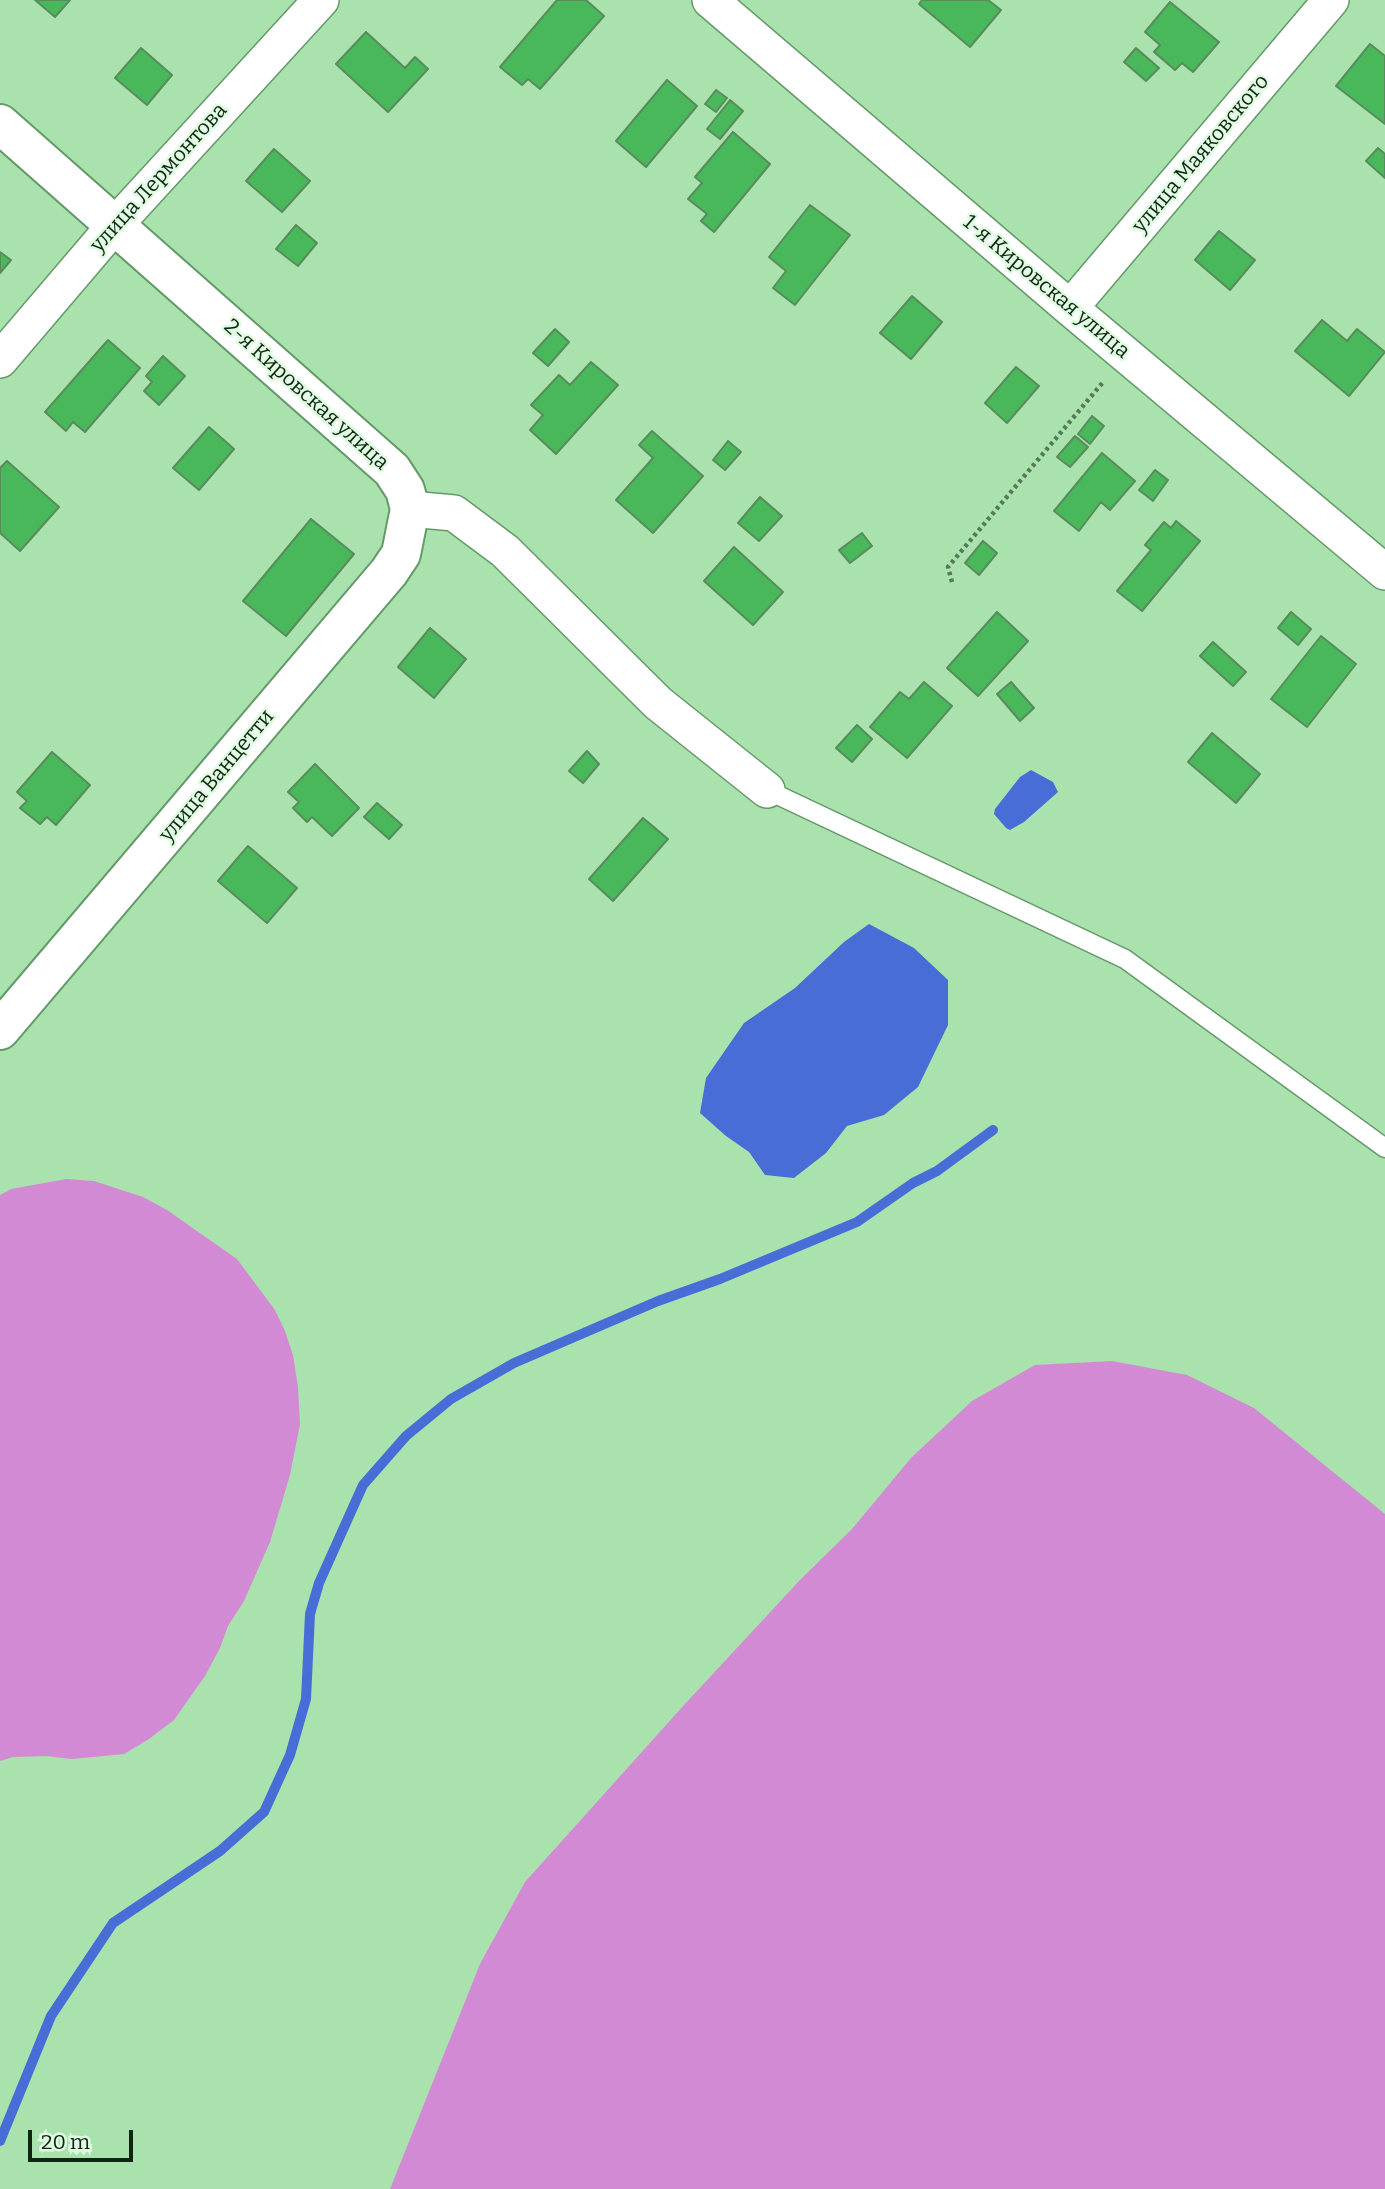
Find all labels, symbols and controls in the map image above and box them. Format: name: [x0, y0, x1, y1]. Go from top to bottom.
street label: улица Маяковского: [1127, 70, 1275, 238]
street label: улица Лермонтова: [85, 98, 233, 258]
street label: 1-я Кировская улица: [957, 210, 1135, 364]
street label: 2-я Кировская улица: [218, 314, 394, 476]
street label: улица Ванцетти: [154, 705, 280, 847]
scale bar: [32, 2116, 136, 2160]
text: 20 m: [41, 2129, 90, 2155]

